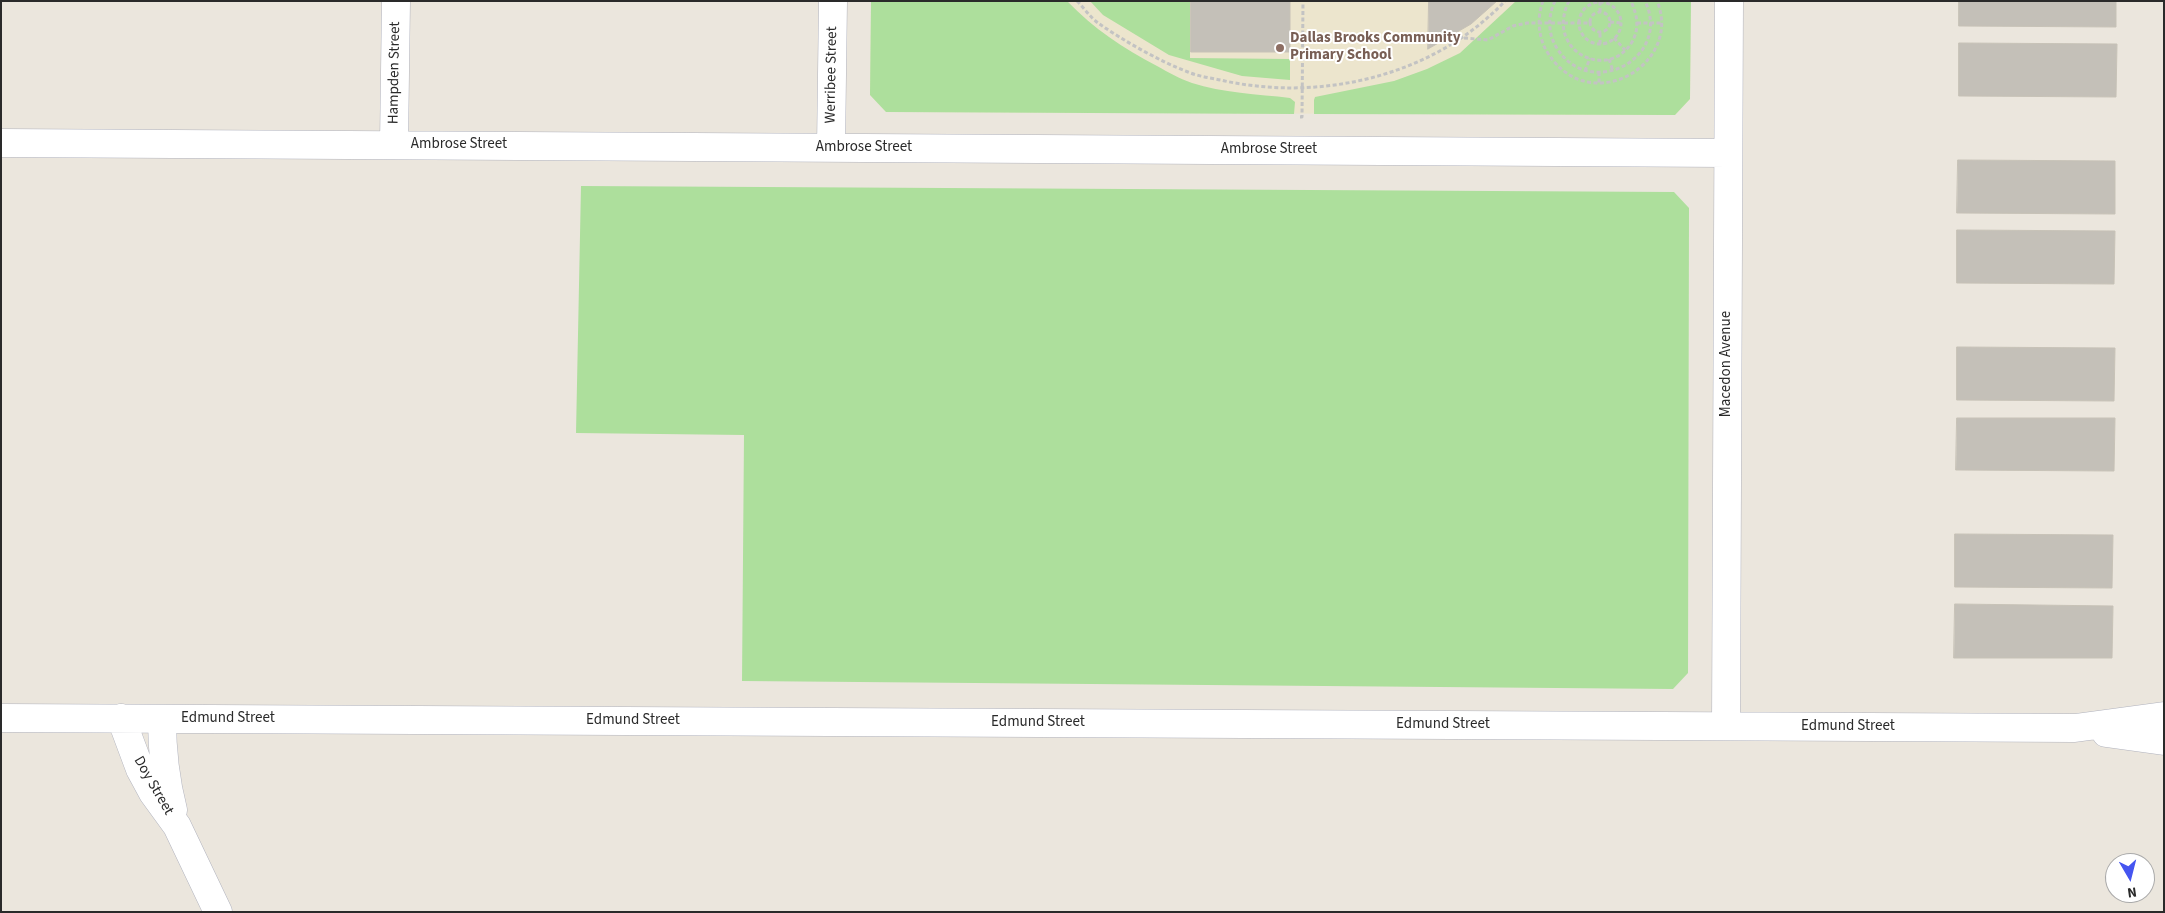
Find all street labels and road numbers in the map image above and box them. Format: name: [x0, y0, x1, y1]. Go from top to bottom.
street label: Hampden Street: [385, 22, 405, 124]
street label: Werribee Street: [822, 26, 842, 124]
street label: Ambrose Street: [411, 136, 507, 154]
street label: Ambrose Street: [816, 139, 912, 157]
street label: Ambrose Street: [1221, 141, 1317, 159]
street label: Macedon Avenue: [1718, 311, 1736, 417]
street label: Edmund Street: [181, 710, 275, 728]
street label: Edmund Street: [586, 712, 680, 730]
street label: Edmund Street: [991, 714, 1085, 732]
street label: Edmund Street: [1396, 716, 1490, 734]
street label: Edmund Street: [1801, 718, 1895, 736]
street label: Doy Street: [129, 753, 177, 819]

